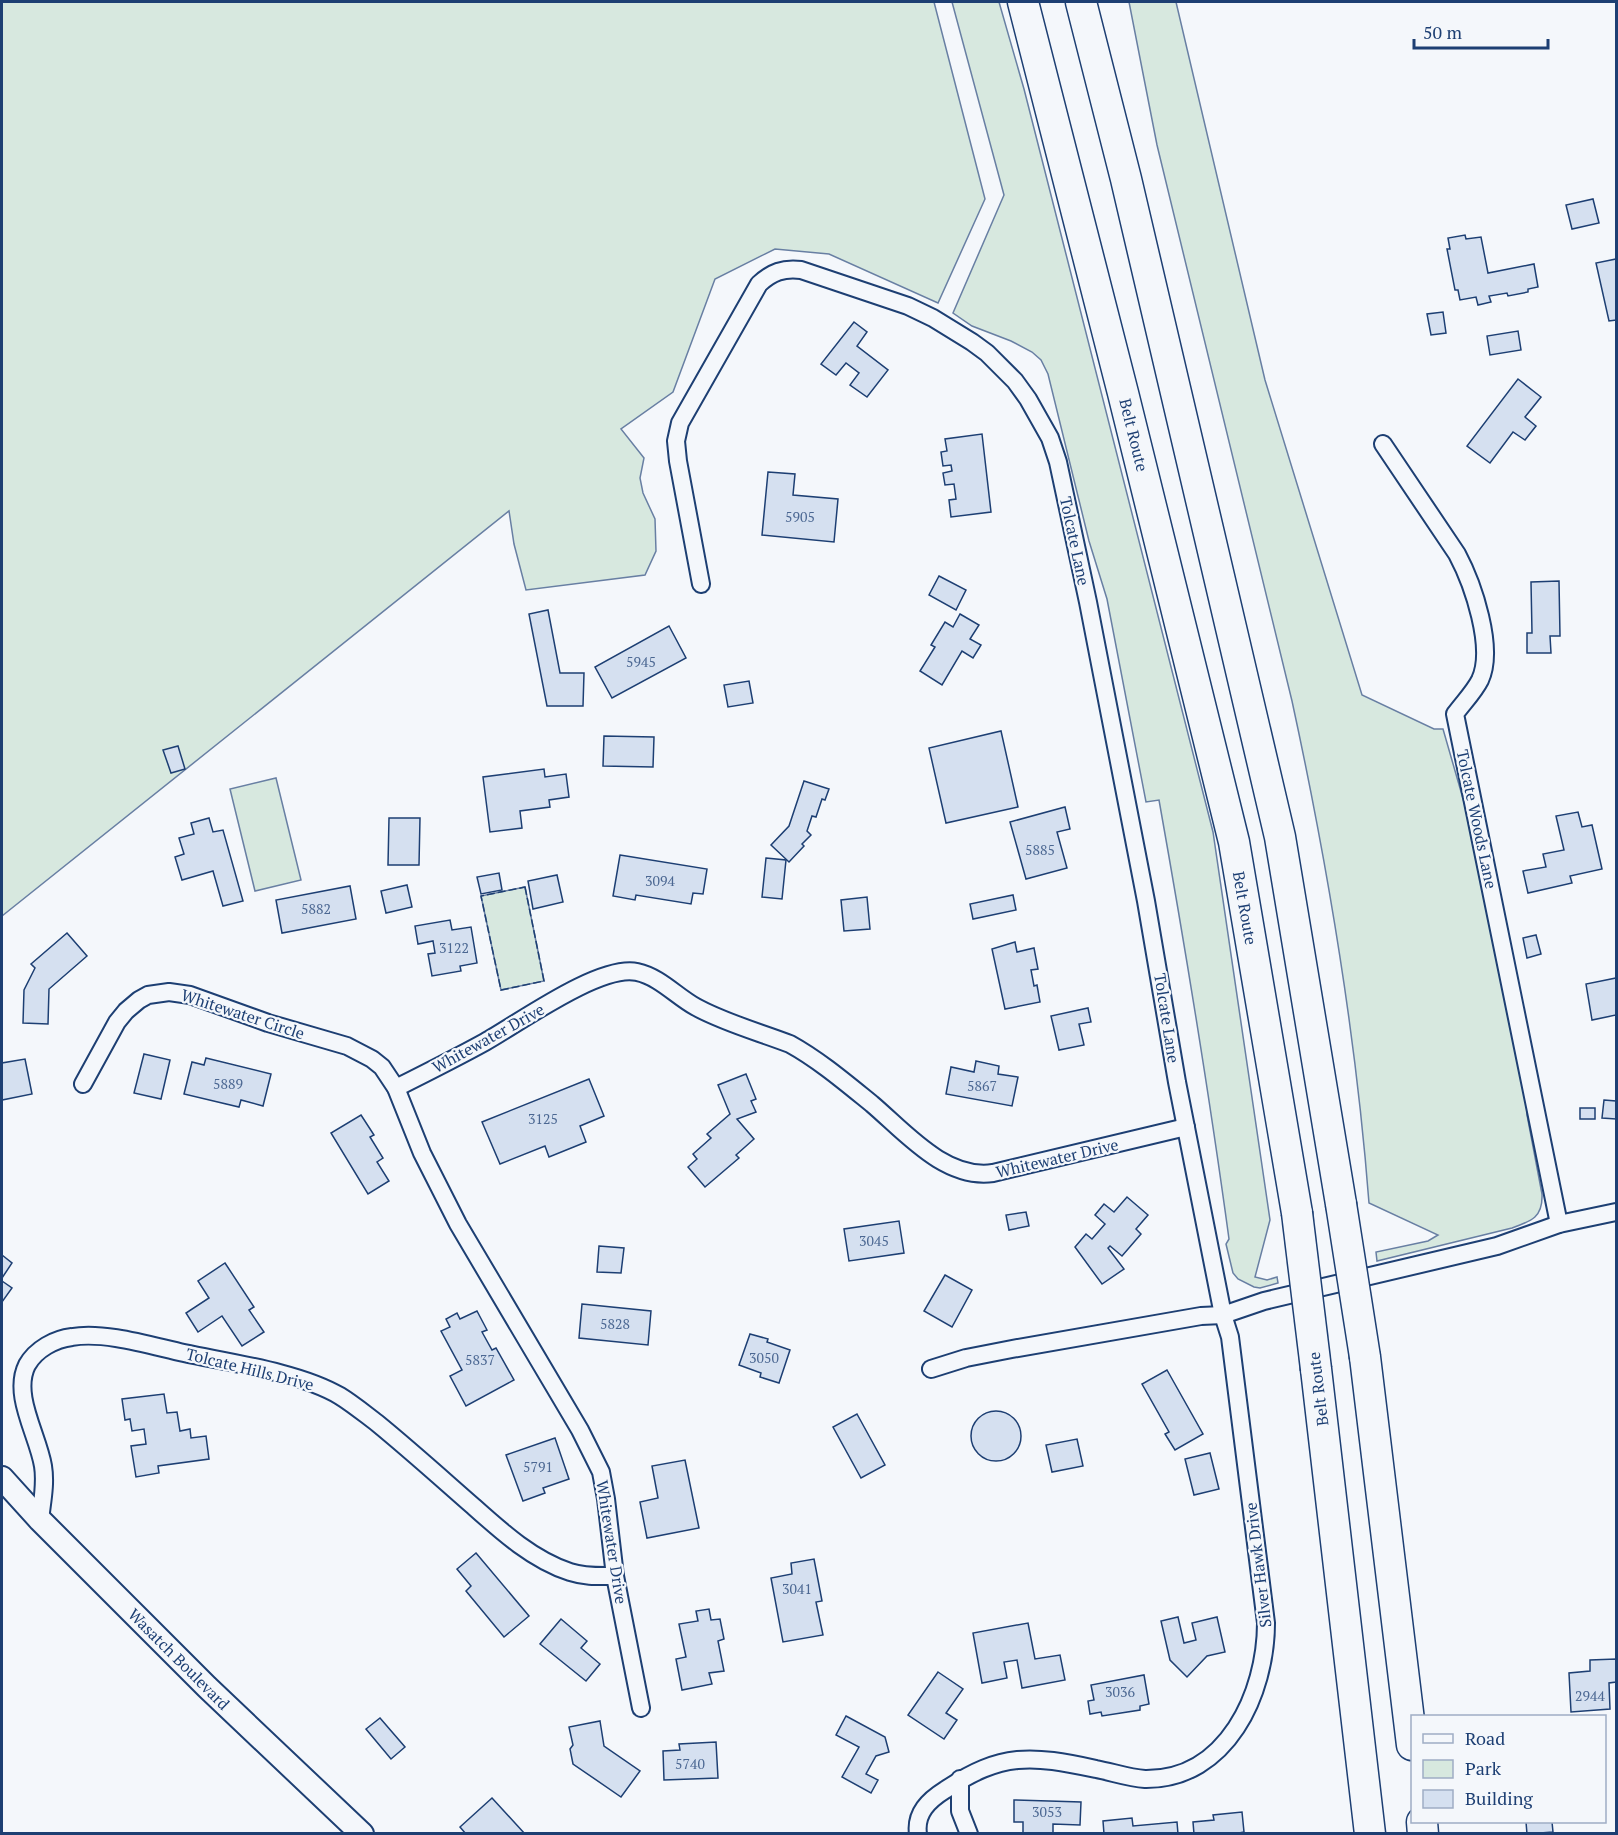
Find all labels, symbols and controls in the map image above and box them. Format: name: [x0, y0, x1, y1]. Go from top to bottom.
scale bar: [1414, 12, 1548, 50]
text: 50 m: [1423, 20, 1463, 44]
street label: Belt Route: [1114, 396, 1154, 474]
street label: Tolcate Lane: [1055, 495, 1095, 587]
house number: 5905: [785, 507, 815, 526]
house number: 5945: [626, 652, 656, 671]
street label: Tolcate Woods Lane: [1452, 747, 1502, 891]
house number: 5885: [1025, 840, 1055, 859]
street label: Belt Route: [1228, 869, 1262, 947]
house number: 3094: [645, 871, 675, 890]
house number: 5882: [301, 899, 331, 918]
house number: 3122: [439, 938, 469, 957]
street label: Tolcate Lane: [1149, 972, 1185, 1064]
street label: Whitewater Circle: [179, 984, 307, 1044]
street label: Whitewater Drive: [428, 998, 548, 1078]
house number: 5889: [213, 1074, 243, 1093]
house number: 5867: [967, 1076, 997, 1095]
house number: 3125: [528, 1109, 558, 1128]
street label: Whitewater Drive: [994, 1133, 1120, 1183]
house number: 3045: [859, 1231, 889, 1250]
house number: 5828: [600, 1314, 630, 1333]
street label: Tolcate Hills Drive: [184, 1342, 316, 1396]
house number: 3050: [749, 1348, 779, 1367]
house number: 5837: [465, 1350, 495, 1369]
street label: Belt Route: [1303, 1351, 1333, 1427]
house number: 5791: [523, 1457, 553, 1476]
street label: Whitewater Drive: [591, 1479, 633, 1605]
street label: Silver Hawk Drive: [1239, 1501, 1277, 1629]
house number: 3041: [782, 1579, 812, 1598]
street label: Wasatch Boulevard: [123, 1603, 235, 1715]
house number: 3036: [1105, 1682, 1135, 1701]
house number: 2944: [1575, 1686, 1605, 1705]
legend: [1411, 1715, 1606, 1823]
text: Road: [1465, 1726, 1505, 1750]
house number: 5740: [675, 1754, 705, 1773]
text: Park: [1465, 1756, 1502, 1780]
text: Building: [1465, 1786, 1533, 1810]
house number: 3053: [1032, 1802, 1062, 1821]

